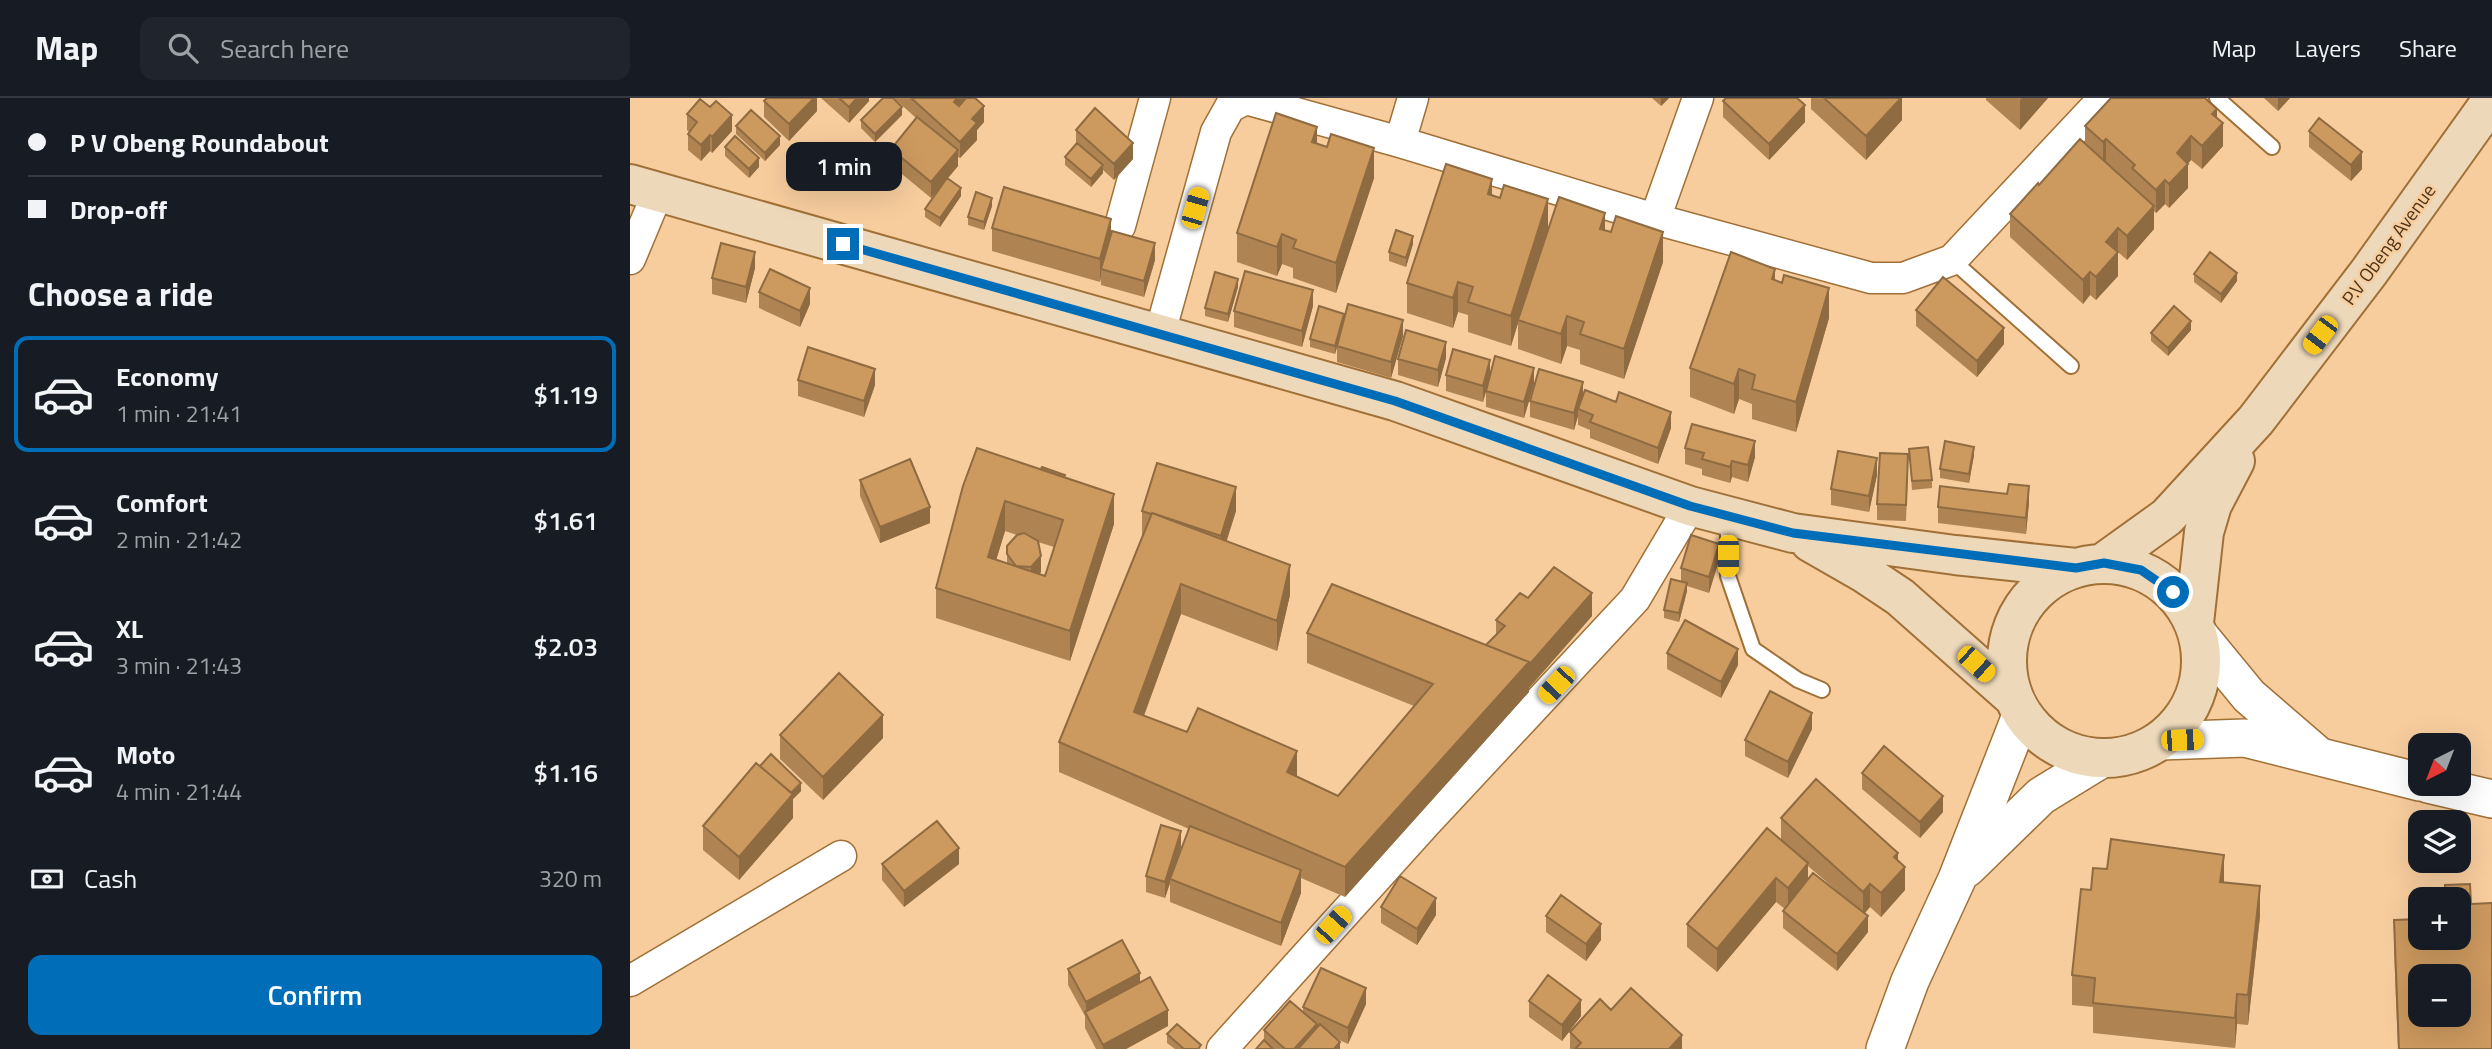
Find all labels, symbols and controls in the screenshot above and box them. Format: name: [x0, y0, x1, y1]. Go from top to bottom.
search box: [140, 17, 630, 80]
text: Map: [35, 23, 98, 73]
icon: search: [164, 29, 202, 67]
text: Search here: [220, 29, 349, 68]
text: Map: [2212, 30, 2257, 66]
text: Layers: [2295, 30, 2361, 66]
text: Share: [2399, 30, 2457, 66]
text: P V Obeng Roundabout: [70, 123, 329, 162]
callout: 1 min: [785, 142, 901, 192]
text: 1 min: [816, 149, 872, 184]
street label: P.V Obeng Avenue: [2334, 177, 2442, 311]
car: [1180, 185, 1211, 231]
text: Drop-off: [70, 190, 167, 229]
route end: [827, 228, 859, 260]
text: Choose a ride: [28, 270, 213, 318]
car: [2299, 312, 2342, 358]
text: Economy: [116, 357, 218, 396]
icon: car: [32, 363, 95, 426]
text: $1.19: [534, 375, 598, 414]
text: 1 min · 21:41: [116, 396, 242, 431]
text: Comfort: [116, 483, 208, 522]
icon: car: [32, 489, 95, 552]
text: $1.61: [534, 501, 598, 540]
text: 2 min · 21:42: [116, 522, 242, 557]
car: [1718, 535, 1739, 577]
route start: [2157, 576, 2189, 608]
text: XL: [116, 609, 143, 648]
icon: car: [32, 615, 95, 678]
text: $2.03: [534, 627, 598, 666]
car: [1954, 642, 1999, 686]
text: 3 min · 21:43: [116, 648, 242, 683]
car: [1534, 662, 1579, 708]
car: [2161, 729, 2204, 751]
north arrow: [2408, 733, 2471, 796]
map controls: [2408, 733, 2471, 1027]
text: Moto: [116, 735, 175, 774]
icon: car: [32, 741, 95, 804]
text: $1.16: [534, 753, 598, 792]
text: 4 min · 21:44: [116, 774, 242, 809]
button: layers: [2408, 810, 2471, 873]
text: Cash: [84, 859, 137, 898]
icon: cash: [28, 860, 66, 898]
text: 320 m: [539, 861, 602, 896]
button: +: [2408, 887, 2471, 950]
car: [1312, 902, 1355, 948]
button: Confirm: [28, 955, 602, 1035]
button: −: [2408, 964, 2471, 1027]

